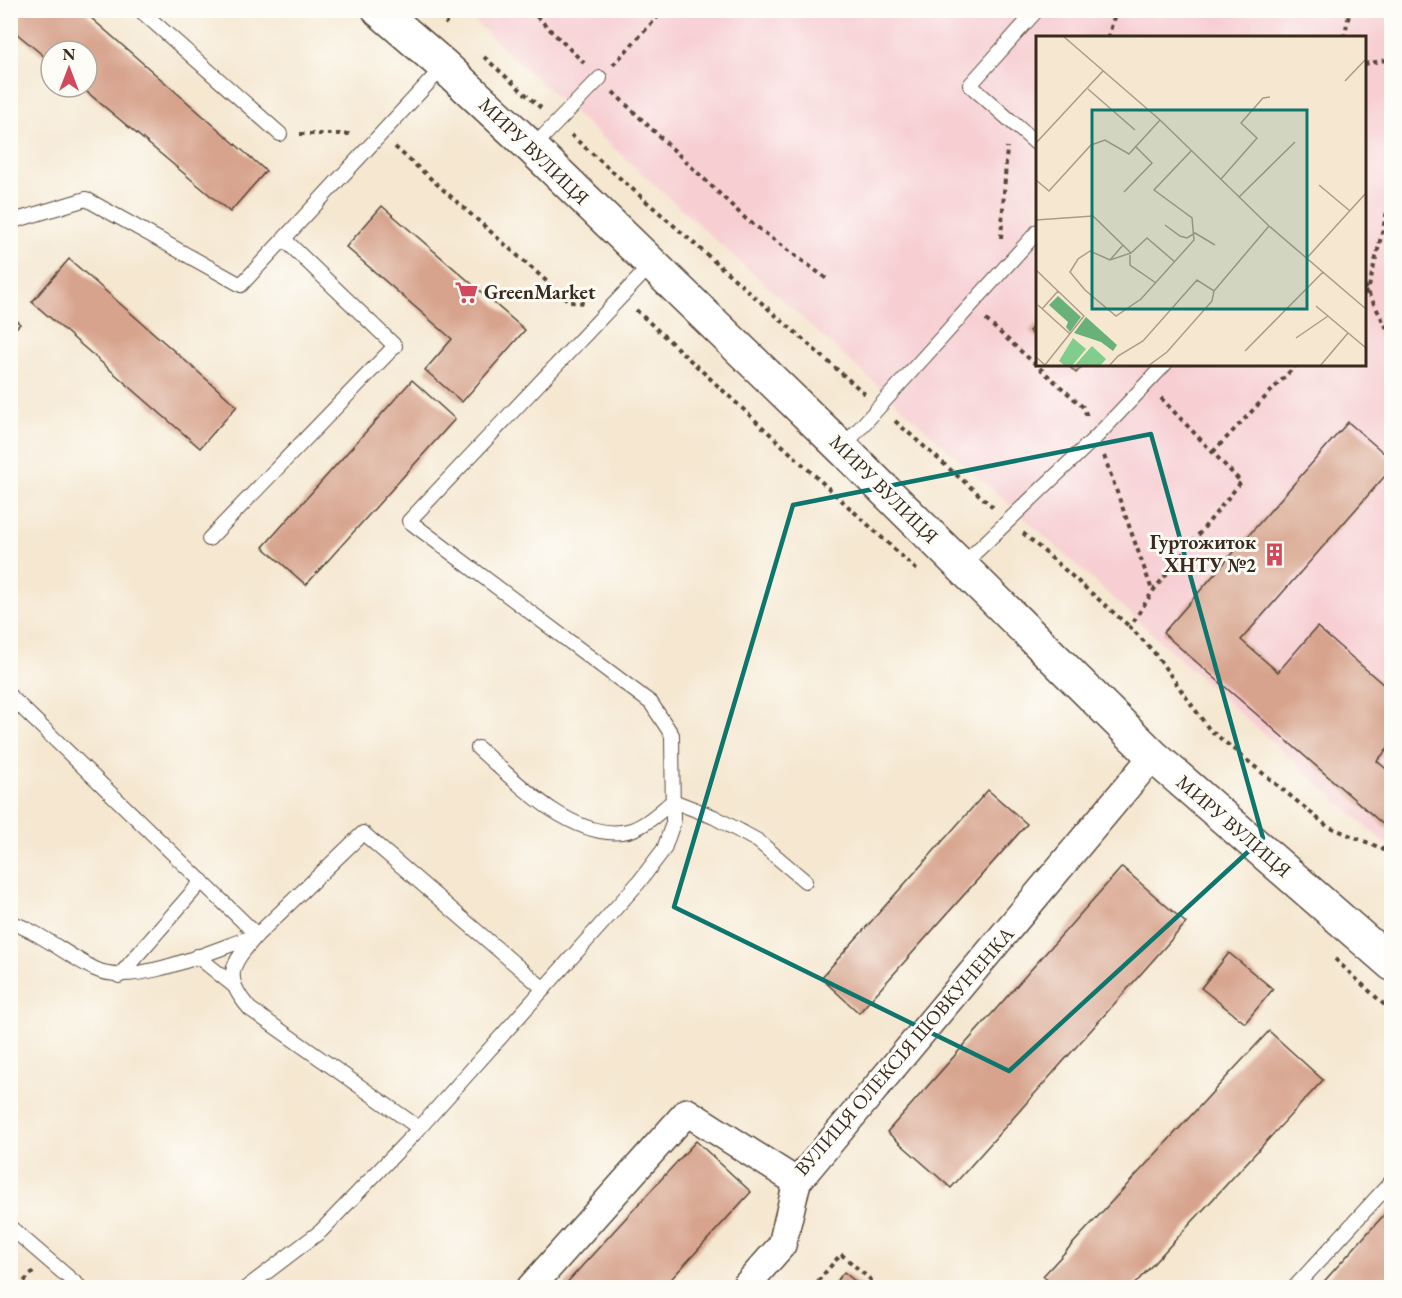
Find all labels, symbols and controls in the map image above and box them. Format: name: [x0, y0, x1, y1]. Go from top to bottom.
inset map: [1036, 36, 1366, 366]
north arrow: [39, 39, 99, 99]
text: N: [63, 44, 76, 65]
street label: МИРУ ВУЛИЦЯ: [473, 92, 595, 210]
supermarket icon: GreenMarket: [453, 279, 479, 305]
place label: GreenMarket: [484, 279, 596, 305]
street label: МИРУ ВУЛИЦЯ: [824, 429, 944, 549]
place label: Гуртожиток ХНТУ №2: [1150, 529, 1256, 578]
building icon: Гуртожиток ХНТУ №2: [1261, 541, 1287, 567]
street label: МИРУ ВУЛИЦЯ: [1171, 769, 1297, 883]
street label: ВУЛИЦЯ ОЛЕКСІЯ ШОВКУНЕНКА: [789, 921, 1019, 1181]

